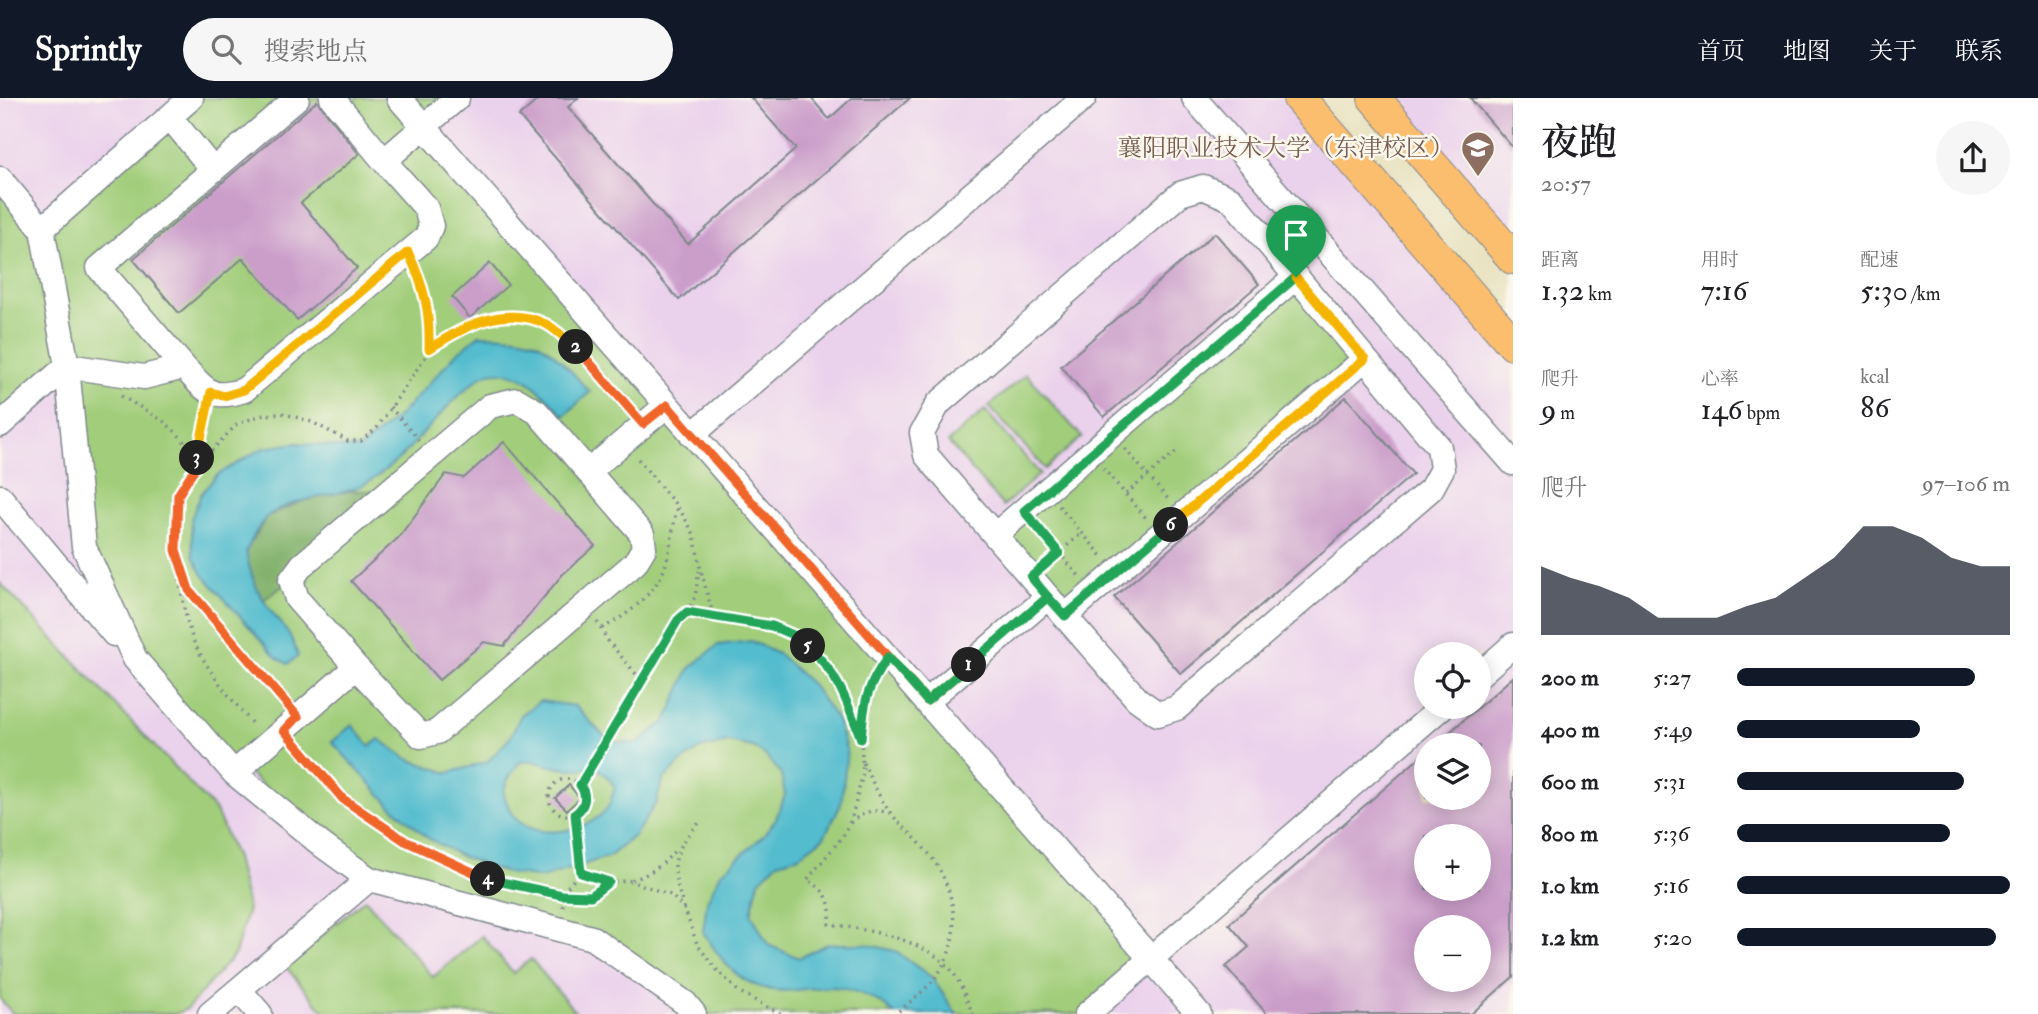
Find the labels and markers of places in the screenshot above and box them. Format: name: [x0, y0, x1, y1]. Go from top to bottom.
school or university icon: 襄阳职业技术大学（东津校区）: [1459, 129, 1497, 178]
place label: 襄阳职业技术大学（东津校区）: [1118, 133, 1454, 164]
pin: [1266, 205, 1326, 277]
pin: 2: [558, 330, 594, 364]
pin: 3: [180, 440, 214, 476]
pin: 6: [1154, 508, 1188, 542]
pin: 5: [790, 628, 826, 664]
pin: 1: [951, 648, 986, 682]
pin: 4: [470, 862, 505, 896]

